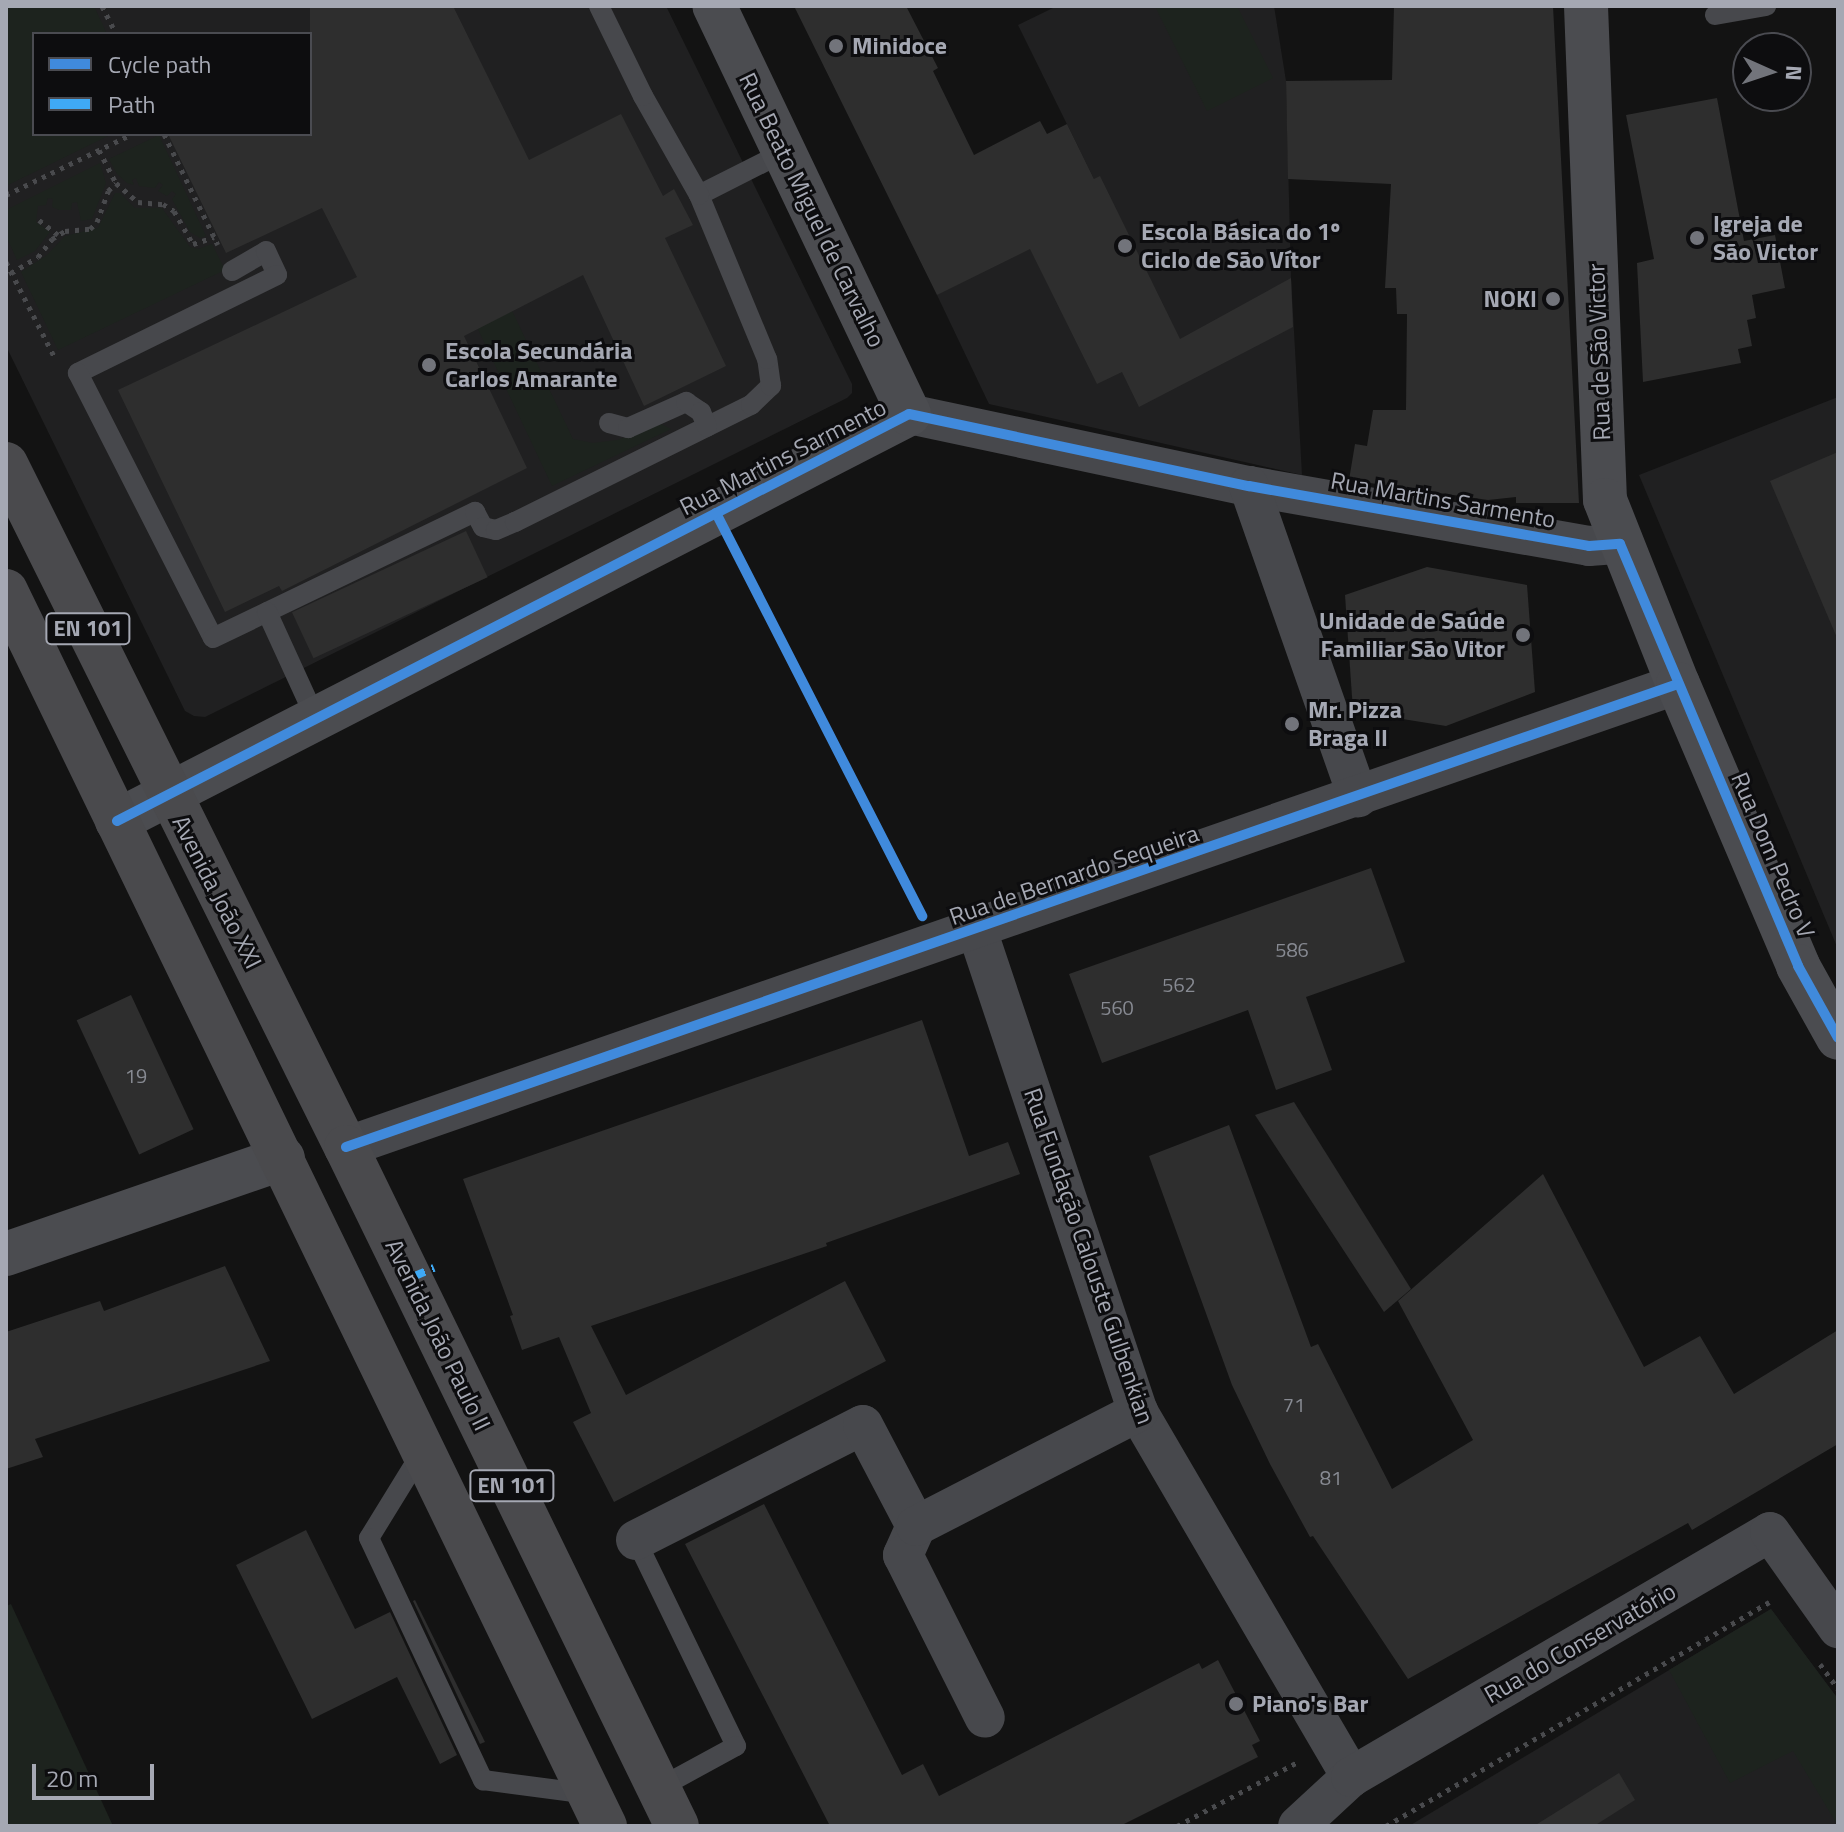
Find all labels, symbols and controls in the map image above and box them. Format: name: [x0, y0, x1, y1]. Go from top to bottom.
legend: [32, 32, 312, 136]
place label: Minidoce: [852, 32, 947, 60]
north arrow: [1732, 32, 1812, 112]
marker: Minidoce: [827, 37, 845, 55]
text: Cycle path: [108, 46, 211, 82]
text: N: [1777, 65, 1811, 82]
street label: Rua Beato Miguel de Carvalho: [733, 68, 891, 352]
text: Path: [108, 86, 155, 122]
place label: Igreja de São Victor: [1713, 210, 1818, 266]
place label: Escola Básica do 1º Ciclo de São Vítor: [1141, 218, 1340, 274]
marker: Igreja de São Victor: [1688, 229, 1706, 247]
marker: Escola Básica do 1º Ciclo de São Vítor: [1116, 237, 1134, 255]
street label: Rua de São Victor: [1582, 263, 1616, 441]
place label: NOKI: [1484, 285, 1537, 313]
marker: NOKI: [1544, 290, 1562, 308]
place label: Escola Secundária Carlos Amarante: [445, 337, 632, 393]
marker: Escola Secundária Carlos Amarante: [420, 356, 438, 374]
street label: Rua Martins Sarmento: [675, 392, 891, 522]
street label: Rua Martins Sarmento: [1328, 466, 1558, 534]
place label: Unidade de Saúde Familiar São Vitor: [1319, 607, 1505, 663]
road number: EN 101: [44, 611, 132, 647]
marker: Unidade de Saúde Familiar São Vitor: [1512, 624, 1534, 646]
place label: Mr. Pizza Braga II: [1308, 696, 1402, 752]
marker: Mr. Pizza Braga II: [1283, 715, 1301, 733]
street label: Rua Dom Pedro V: [1725, 768, 1821, 942]
street label: Avenida João XXI: [166, 811, 268, 973]
street label: Rua de Bernardo Sequeira: [946, 819, 1202, 931]
house number: 586: [1275, 937, 1309, 961]
house number: 562: [1162, 972, 1196, 996]
house number: 560: [1100, 995, 1134, 1019]
house number: 19: [125, 1063, 147, 1087]
street label: Rua Fundação Calouste Gulbenkian: [1018, 1084, 1160, 1428]
street label: Avenida João Paulo II: [379, 1235, 497, 1435]
house number: 71: [1283, 1392, 1305, 1416]
house number: 81: [1320, 1465, 1342, 1489]
road number: EN 101: [468, 1468, 556, 1504]
street label: Rua do Conservatório: [1479, 1577, 1681, 1709]
place label: Piano's Bar: [1252, 1690, 1369, 1718]
marker: Piano's Bar: [1227, 1695, 1245, 1713]
scale bar: [36, 1748, 158, 1798]
text: 20 m: [46, 1760, 98, 1796]

